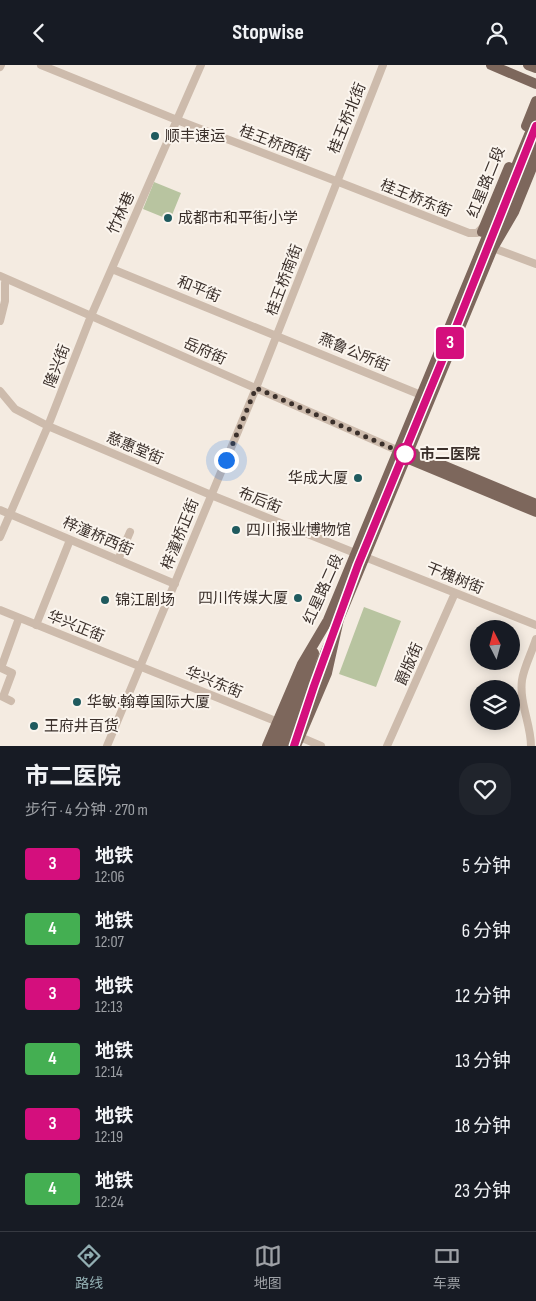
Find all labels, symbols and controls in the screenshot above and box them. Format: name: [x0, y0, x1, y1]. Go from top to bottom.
icon: back: [25, 19, 53, 47]
text: Stopwise: [232, 19, 304, 46]
icon: person: [483, 19, 511, 47]
street label: 桂王桥北街: [325, 80, 370, 157]
street label: 桂王桥西街: [236, 121, 313, 166]
place label: 顺丰速运: [165, 127, 225, 146]
marker: 顺丰速运: [149, 130, 161, 142]
street label: 红星路二段: [464, 144, 509, 221]
street label: 桂王桥东街: [377, 176, 454, 221]
street label: 竹林巷: [104, 189, 139, 238]
place label: 成都市和平街小学: [178, 209, 298, 228]
marker: 成都市和平街小学: [162, 212, 174, 224]
street label: 桂王桥南街: [262, 242, 307, 319]
street label: 和平街: [174, 272, 223, 307]
line badge: 3: [434, 327, 466, 359]
street label: 燕鲁公所街: [316, 329, 392, 376]
text: 3: [446, 332, 454, 353]
street label: 岳府街: [180, 334, 229, 369]
street label: 隆兴街: [41, 342, 74, 391]
street label: 慈惠堂街: [103, 428, 166, 469]
marker: 市二医院: [394, 443, 416, 465]
place label: 市二医院: [420, 445, 480, 464]
your location: [214, 448, 239, 473]
place label: 华成大厦: [288, 469, 348, 488]
marker: 华成大厦: [352, 472, 364, 484]
street label: 布后街: [235, 483, 284, 518]
street label: 梓潼桥正街: [158, 496, 203, 573]
street label: 梓潼桥西街: [60, 513, 136, 560]
place label: 四川报业博物馆: [246, 521, 351, 540]
marker: 四川报业博物馆: [230, 524, 242, 536]
street label: 红星路二段: [300, 551, 347, 627]
street label: 干槐树街: [423, 558, 486, 599]
place label: 四川传媒大厦: [198, 589, 288, 608]
place label: 锦江剧场: [115, 591, 175, 610]
marker: 四川传媒大厦: [292, 592, 304, 604]
marker: 锦江剧场: [99, 594, 111, 606]
street label: 华兴正街: [44, 606, 107, 647]
north arrow: [470, 620, 520, 670]
map controls: [470, 620, 520, 730]
street label: 爵版街: [392, 640, 427, 689]
street label: 华兴东街: [182, 662, 245, 703]
button: layers: [470, 680, 520, 730]
place label: 华敏·翰尊国际大厦: [87, 693, 210, 712]
marker: 华敏·翰尊国际大厦: [71, 696, 83, 708]
place label: 王府井百货: [44, 717, 119, 736]
marker: 王府井百货: [28, 720, 40, 732]
text: 市二医院: [25, 762, 121, 791]
button: heart: [459, 763, 511, 815]
text: 步行 · 4 分钟 · 270 m: [25, 801, 148, 820]
text: 地铁: [95, 845, 133, 868]
text: 3: [48, 853, 57, 874]
text: 5 分钟: [462, 855, 511, 878]
text: 12:06: [95, 868, 125, 887]
text: 地铁: [95, 910, 133, 933]
text: 4: [48, 918, 57, 939]
text: 6 分钟: [462, 920, 511, 943]
text: 12:07: [95, 933, 124, 952]
text: 地铁: [95, 975, 133, 998]
text: 3: [48, 983, 57, 1004]
text: 12 分钟: [455, 985, 511, 1008]
text: 12:13: [95, 998, 123, 1017]
text: 地铁: [95, 1040, 133, 1063]
text: 4: [48, 1048, 57, 1069]
text: 13 分钟: [455, 1050, 511, 1073]
text: 12:14: [95, 1063, 123, 1082]
text: 地铁: [95, 1105, 133, 1128]
text: 3: [48, 1113, 57, 1134]
text: 18 分钟: [455, 1115, 511, 1138]
text: 12:19: [95, 1128, 123, 1147]
text: 地铁: [95, 1170, 133, 1193]
text: 4: [48, 1178, 57, 1199]
text: 23 分钟: [454, 1180, 511, 1203]
text: 12:24: [95, 1193, 124, 1212]
tab: 路线: [75, 1242, 103, 1292]
tab: 地图: [254, 1242, 282, 1292]
tab: 车票: [433, 1242, 461, 1292]

